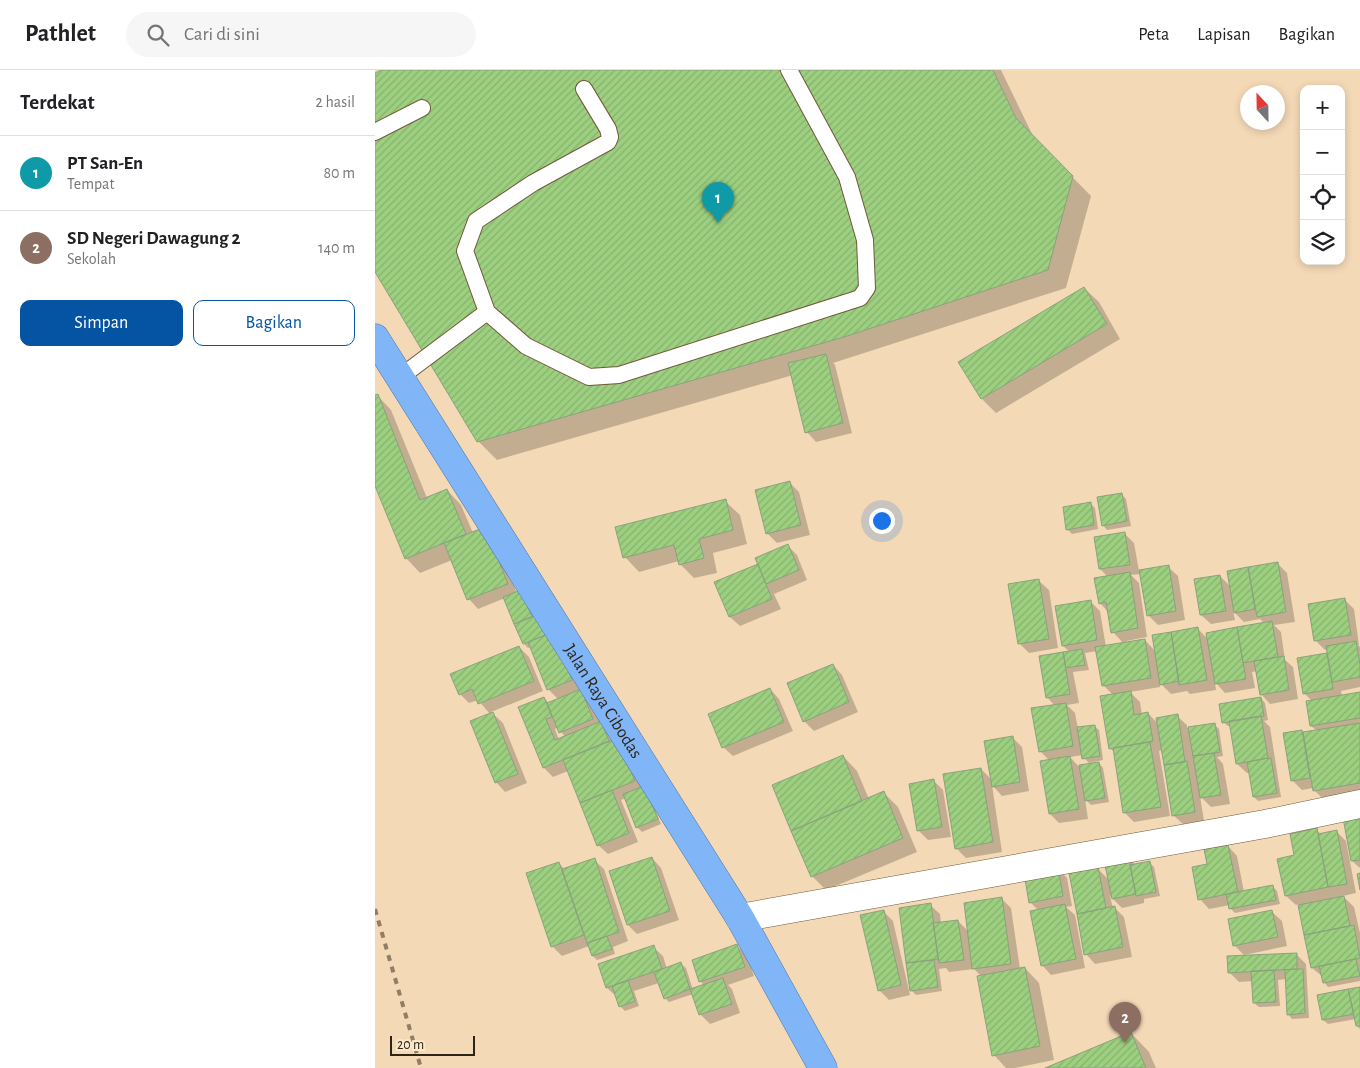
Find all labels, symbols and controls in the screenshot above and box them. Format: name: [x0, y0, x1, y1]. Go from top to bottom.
search box: [126, 12, 476, 57]
icon: search: [144, 21, 172, 49]
text: Pathlet: [25, 22, 96, 46]
text: Cari di sini: [184, 25, 260, 44]
text: Peta: [1138, 26, 1169, 44]
text: Lapisan: [1197, 26, 1251, 44]
text: Bagikan: [1279, 26, 1335, 44]
north arrow: [1240, 85, 1285, 130]
map controls: [1300, 85, 1345, 265]
button: +: [1300, 85, 1345, 130]
text: Terdekat: [20, 92, 95, 113]
text: 2 hasil: [316, 94, 355, 110]
button: −: [1300, 130, 1345, 175]
text: PT San-En: [67, 154, 143, 173]
text: 1: [33, 165, 39, 181]
text: 80 m: [324, 165, 355, 181]
button: locate: [1300, 175, 1345, 220]
text: Tempat: [67, 176, 115, 192]
pin: 1: [702, 182, 734, 223]
button: layers: [1300, 220, 1345, 265]
text: SD Negeri Dawagung 2: [67, 229, 240, 248]
text: 2: [32, 240, 40, 256]
text: 140 m: [318, 240, 355, 256]
text: Sekolah: [67, 251, 116, 267]
button: Simpan: [20, 300, 183, 346]
button: Bagikan: [193, 300, 355, 346]
your location: [869, 508, 895, 534]
street label: Jalan Raya Cibodas: [560, 641, 645, 762]
pin: 2: [1109, 1002, 1141, 1043]
scale bar: [390, 1033, 475, 1056]
text: 20 m: [397, 1038, 424, 1052]

